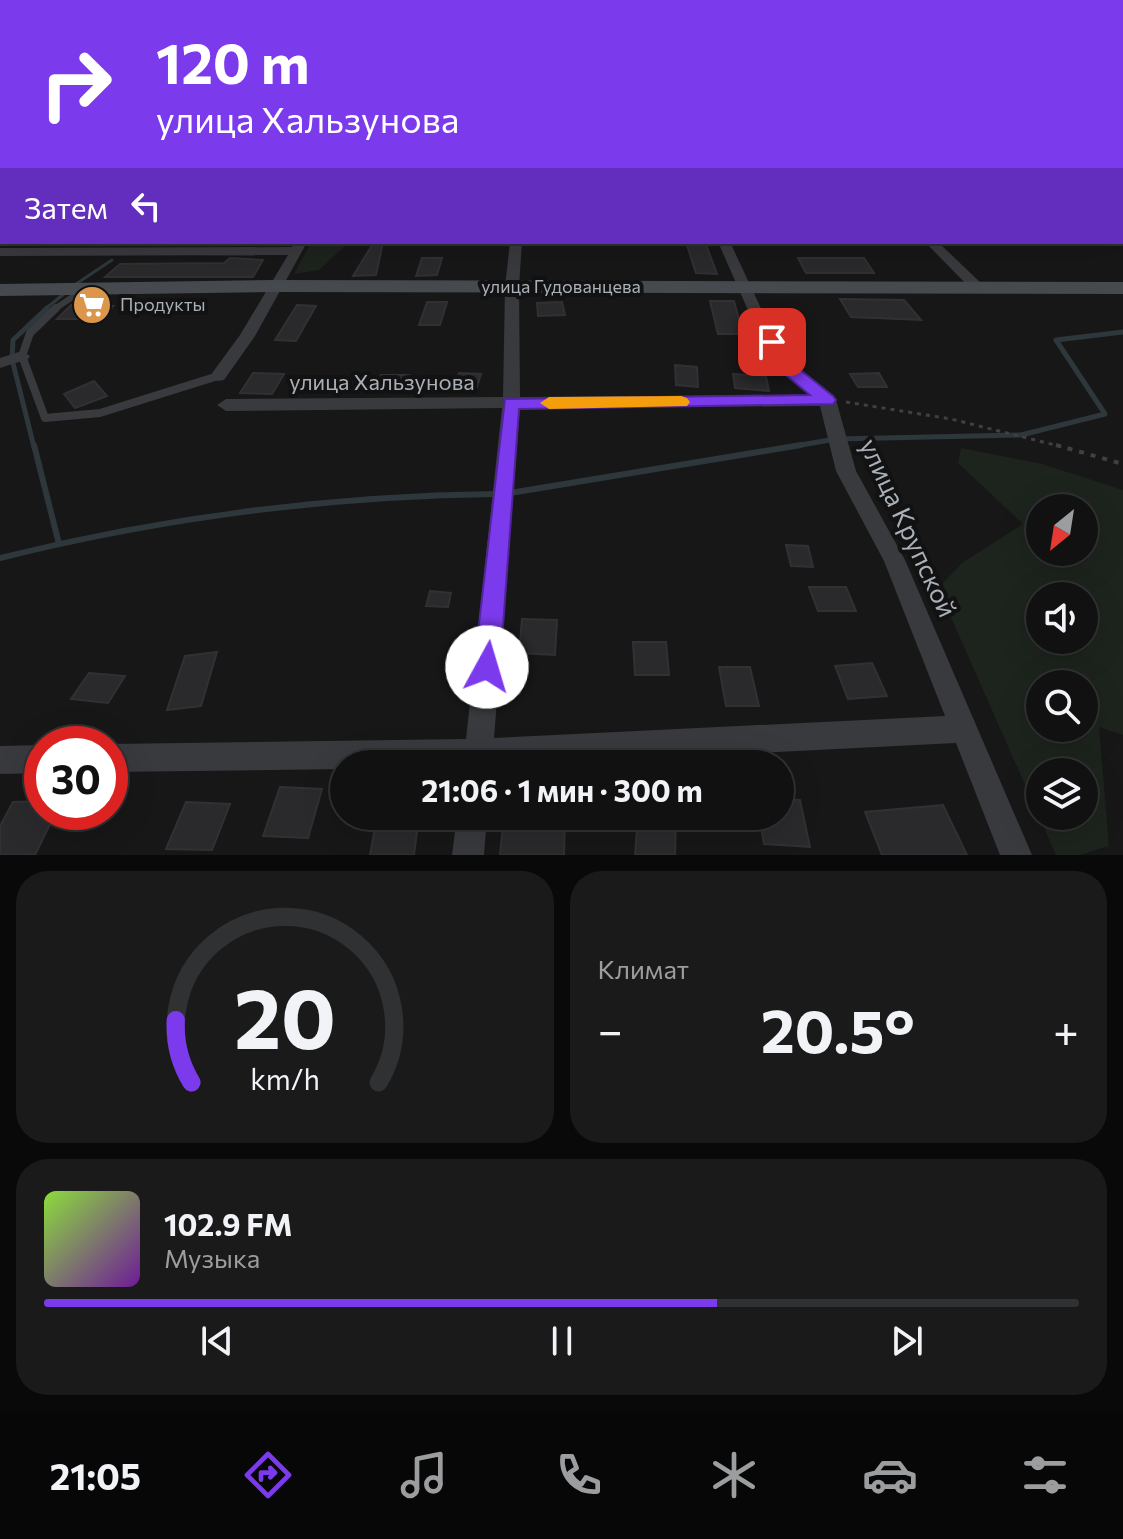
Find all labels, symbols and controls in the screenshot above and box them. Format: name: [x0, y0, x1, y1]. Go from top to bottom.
text: 120 m: [156, 27, 310, 96]
icon: right: [24, 32, 128, 136]
text: улица Хальзунова: [156, 96, 459, 140]
icon: left: [124, 184, 168, 228]
text: Затем: [24, 188, 108, 225]
street label: улица Гудованцева: [481, 275, 641, 297]
supermarket icon: Продукты: [71, 284, 113, 326]
place label: Продукты: [120, 293, 205, 315]
pin: [738, 308, 806, 376]
icon: arrive: [750, 320, 794, 364]
street label: улица Хальзунова: [289, 368, 475, 395]
street label: улица Крупской: [854, 433, 964, 622]
north arrow: [1026, 494, 1098, 566]
map controls: [1026, 494, 1098, 830]
button: sound: [1026, 582, 1098, 654]
position arrow: [445, 625, 529, 709]
button: search: [1026, 670, 1098, 742]
speed limit sign: 30: [24, 726, 128, 830]
button: layers: [1026, 758, 1098, 830]
text: 21:06 · 1 мин · 300 m: [421, 771, 703, 808]
text: Климат: [598, 953, 689, 984]
text: 20: [234, 964, 336, 1066]
text: 20.5°: [761, 992, 915, 1065]
text: −: [598, 1002, 623, 1056]
text: +: [1053, 1002, 1079, 1056]
text: km/h: [250, 1061, 320, 1096]
text: 102.9 FM: [164, 1205, 292, 1242]
text: Музыка: [164, 1242, 260, 1273]
icon: previous: [195, 1319, 239, 1363]
icon: pause: [540, 1319, 584, 1363]
icon: next: [885, 1319, 929, 1363]
icon: directions: [240, 1447, 296, 1503]
icon: music: [396, 1447, 452, 1503]
icon: phone: [551, 1447, 607, 1503]
icon: climate: [706, 1447, 762, 1503]
icon: car: [862, 1447, 918, 1503]
icon: filters: [1017, 1447, 1073, 1503]
text: 21:05: [50, 1453, 141, 1497]

